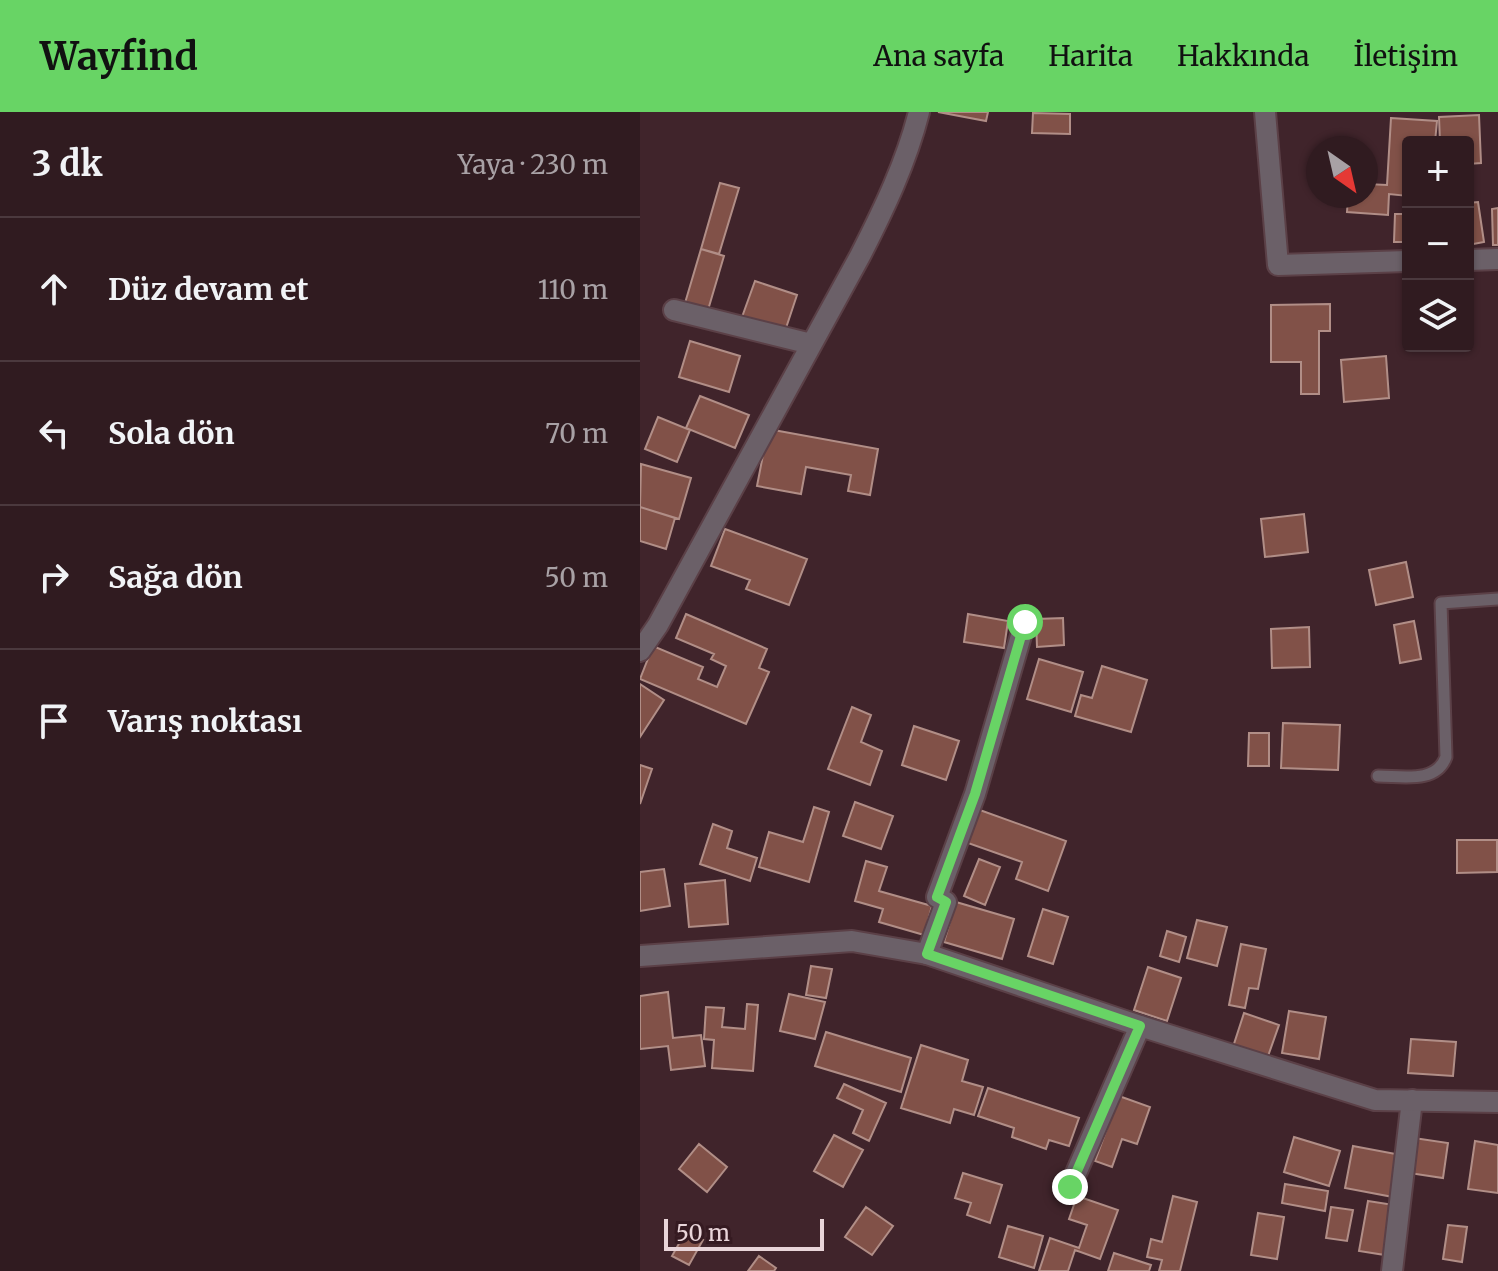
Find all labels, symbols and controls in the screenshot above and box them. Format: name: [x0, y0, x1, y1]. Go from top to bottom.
text: Wayfind: [40, 33, 198, 80]
text: Ana sayfa: [873, 38, 1004, 74]
text: Harita: [1048, 38, 1133, 74]
text: Hakkında: [1177, 38, 1310, 74]
text: İletişim: [1354, 38, 1458, 74]
north arrow: [1306, 136, 1378, 208]
map controls: [1402, 136, 1474, 352]
button: +: [1402, 136, 1474, 208]
text: 3 dk: [32, 143, 102, 185]
text: Yaya · 230 m: [458, 148, 608, 181]
button: −: [1402, 208, 1474, 280]
icon: ahead: [32, 267, 76, 311]
text: Düz devam et: [108, 270, 309, 308]
text: 110 m: [538, 273, 608, 306]
button: layers: [1402, 280, 1474, 352]
icon: left: [32, 411, 76, 455]
text: Sola dön: [108, 414, 235, 452]
text: 70 m: [545, 417, 608, 450]
icon: right: [32, 555, 76, 599]
text: Sağa dön: [108, 558, 243, 596]
text: 50 m: [544, 561, 608, 594]
route start: [1007, 604, 1043, 640]
icon: arrive: [32, 699, 76, 743]
text: Varış noktası: [108, 702, 302, 740]
route end: [1052, 1169, 1088, 1205]
scale bar: [664, 1215, 824, 1251]
text: 50 m: [676, 1219, 730, 1247]

